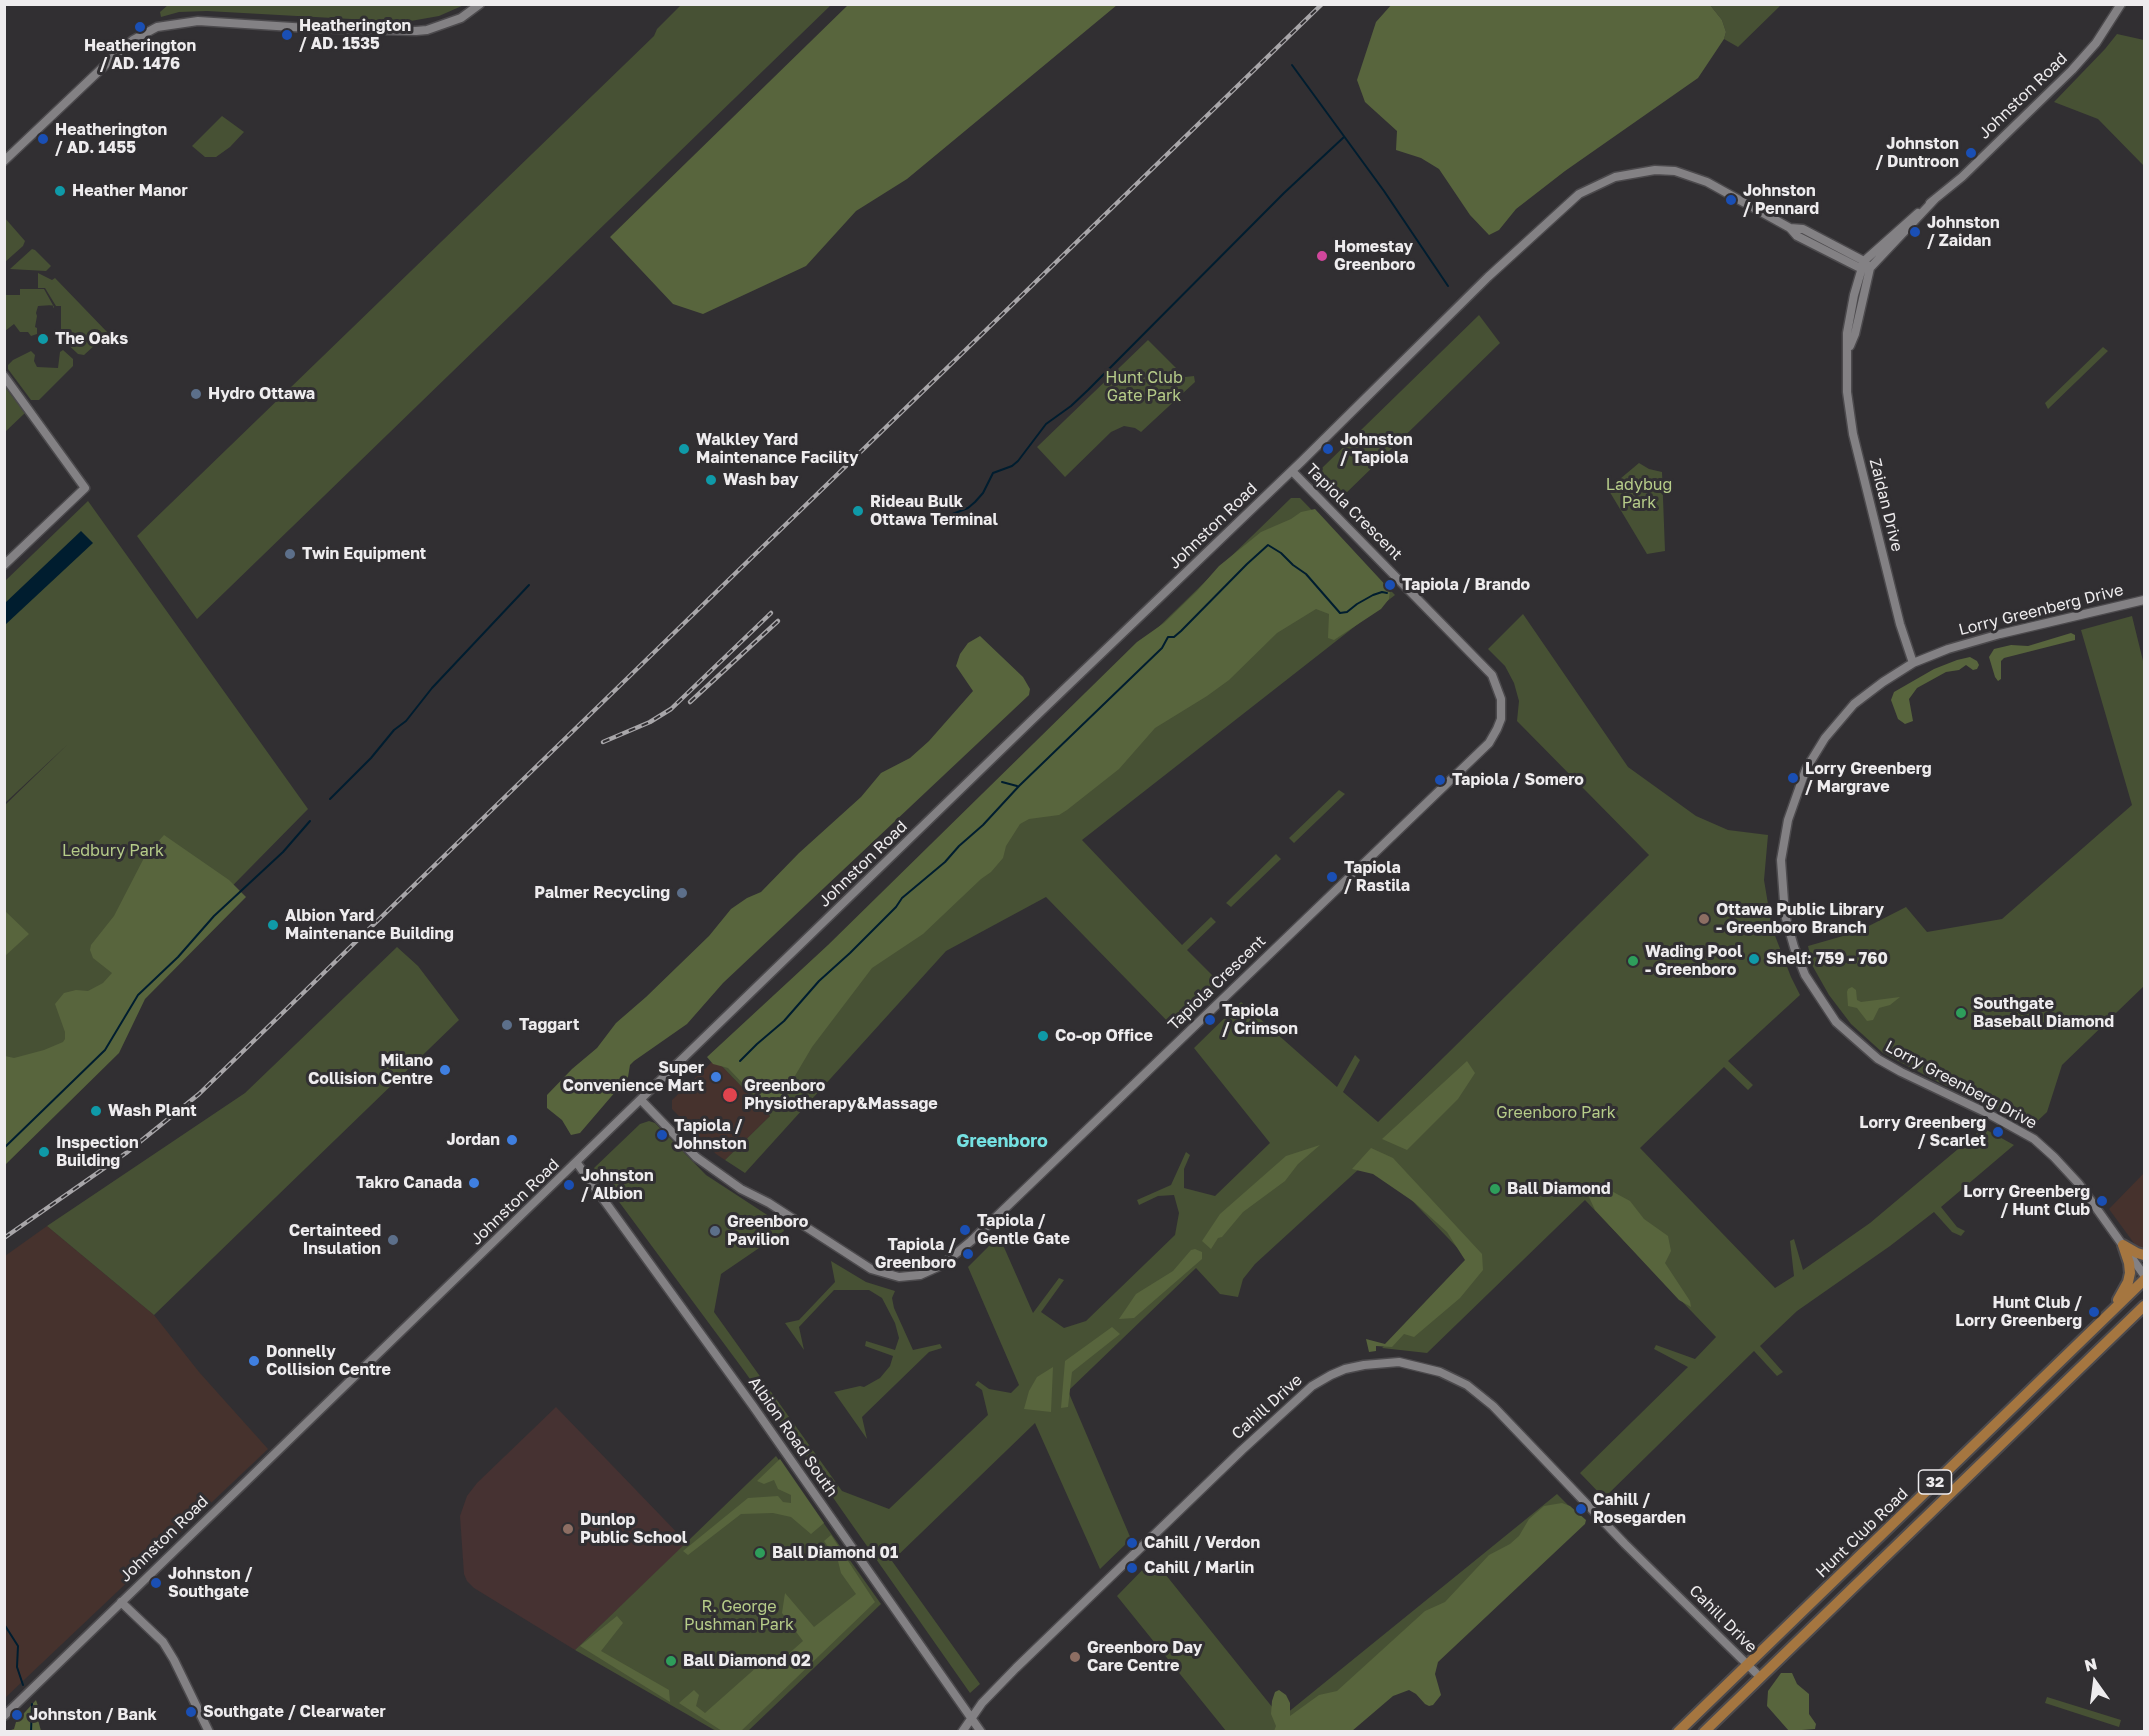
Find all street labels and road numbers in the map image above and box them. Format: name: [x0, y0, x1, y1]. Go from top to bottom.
street label: Johnston Road: [1975, 49, 2071, 143]
street label: Zaidan Drive: [1865, 456, 1907, 554]
street label: Tapiola Crescent: [1302, 460, 1406, 564]
street label: Johnston Road: [1165, 479, 1261, 573]
street label: Lorry Greenberg Drive: [1957, 580, 2125, 640]
street label: Johnston Road: [815, 817, 911, 911]
street label: Tapiola Crescent: [1164, 932, 1270, 1034]
street label: Lorry Greenberg Drive: [1882, 1037, 2040, 1133]
street label: Johnston Road: [467, 1155, 563, 1249]
street label: Cahill Drive: [1228, 1370, 1306, 1444]
street label: Albion Road South: [744, 1373, 842, 1501]
road number: 32: [1918, 1470, 1952, 1494]
street label: Hunt Club Road: [1812, 1484, 1912, 1582]
street label: Johnston Road: [116, 1492, 212, 1586]
street label: Cahill Drive: [1685, 1581, 1761, 1657]

